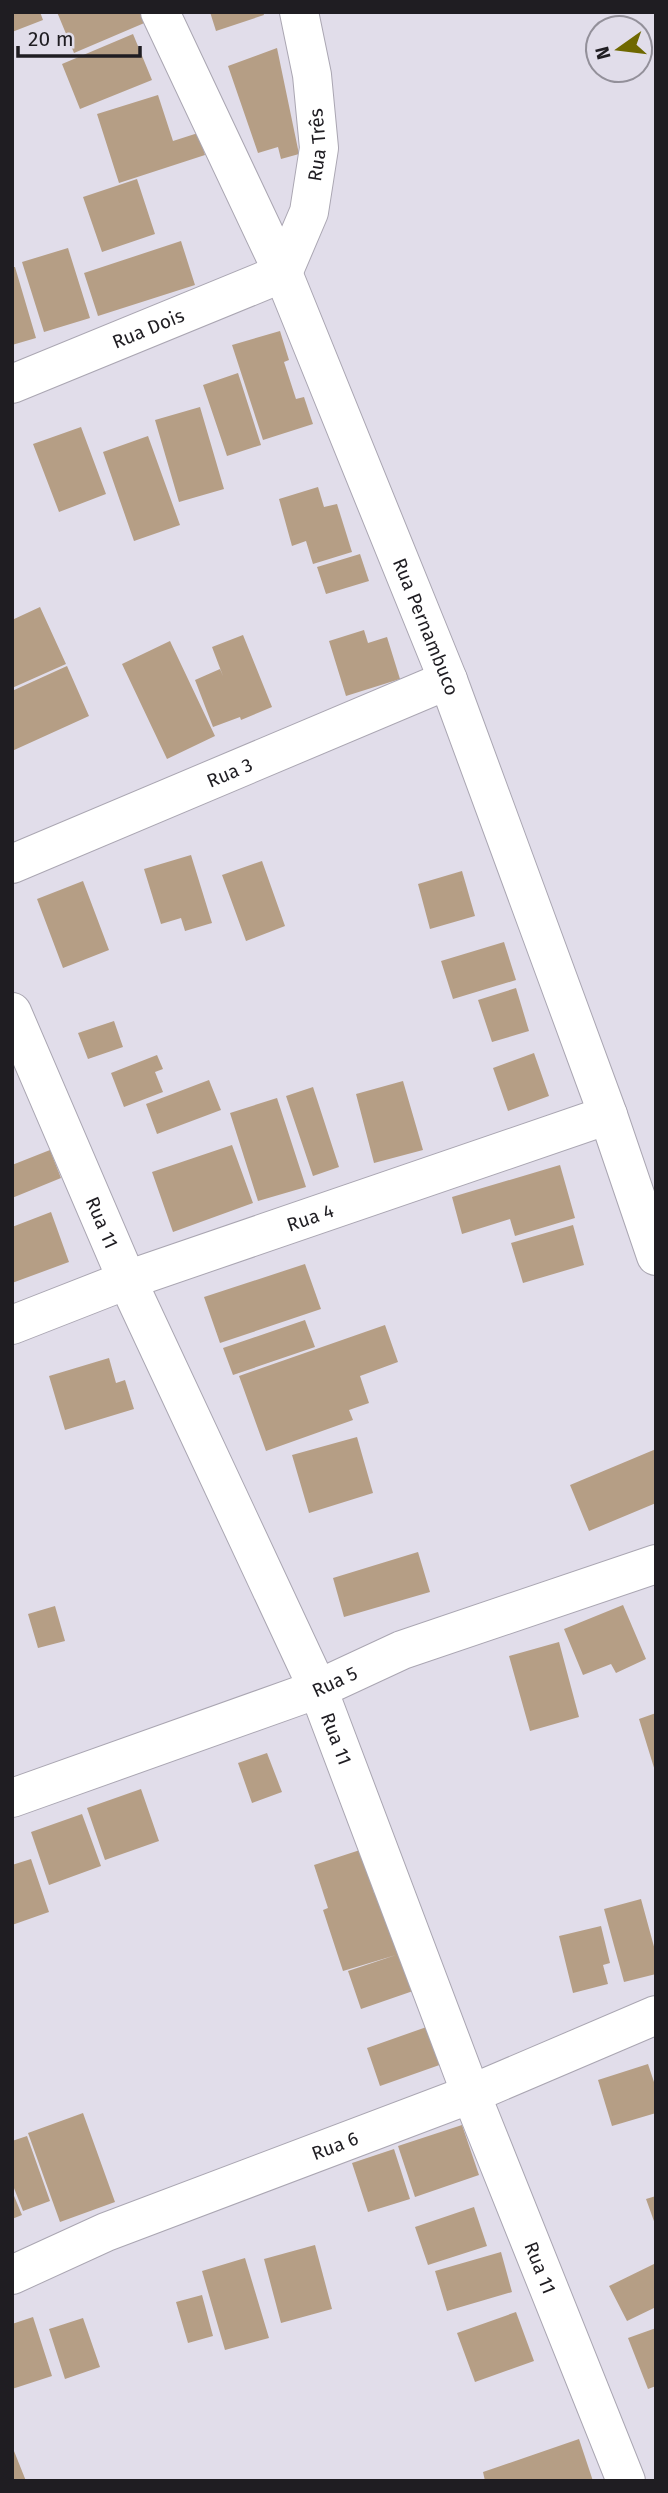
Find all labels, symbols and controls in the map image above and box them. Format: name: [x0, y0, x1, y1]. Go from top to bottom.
scale bar: [18, 14, 140, 58]
north arrow: [584, 14, 654, 84]
text: 20 m: [28, 26, 74, 52]
text: N: [590, 44, 616, 62]
street label: Rua Três: [302, 107, 331, 183]
street label: Rua Dois: [109, 303, 187, 353]
street label: Rua Pernambuco: [388, 555, 464, 698]
street label: Rua 3: [203, 752, 256, 792]
street label: Rua 11: [81, 1193, 124, 1252]
street label: Rua 4: [284, 1199, 337, 1236]
street label: Rua 5: [308, 1661, 361, 1702]
street label: Rua 11: [316, 1709, 357, 1768]
street label: Rua 6: [308, 2126, 361, 2165]
street label: Rua 11: [520, 2238, 561, 2297]

